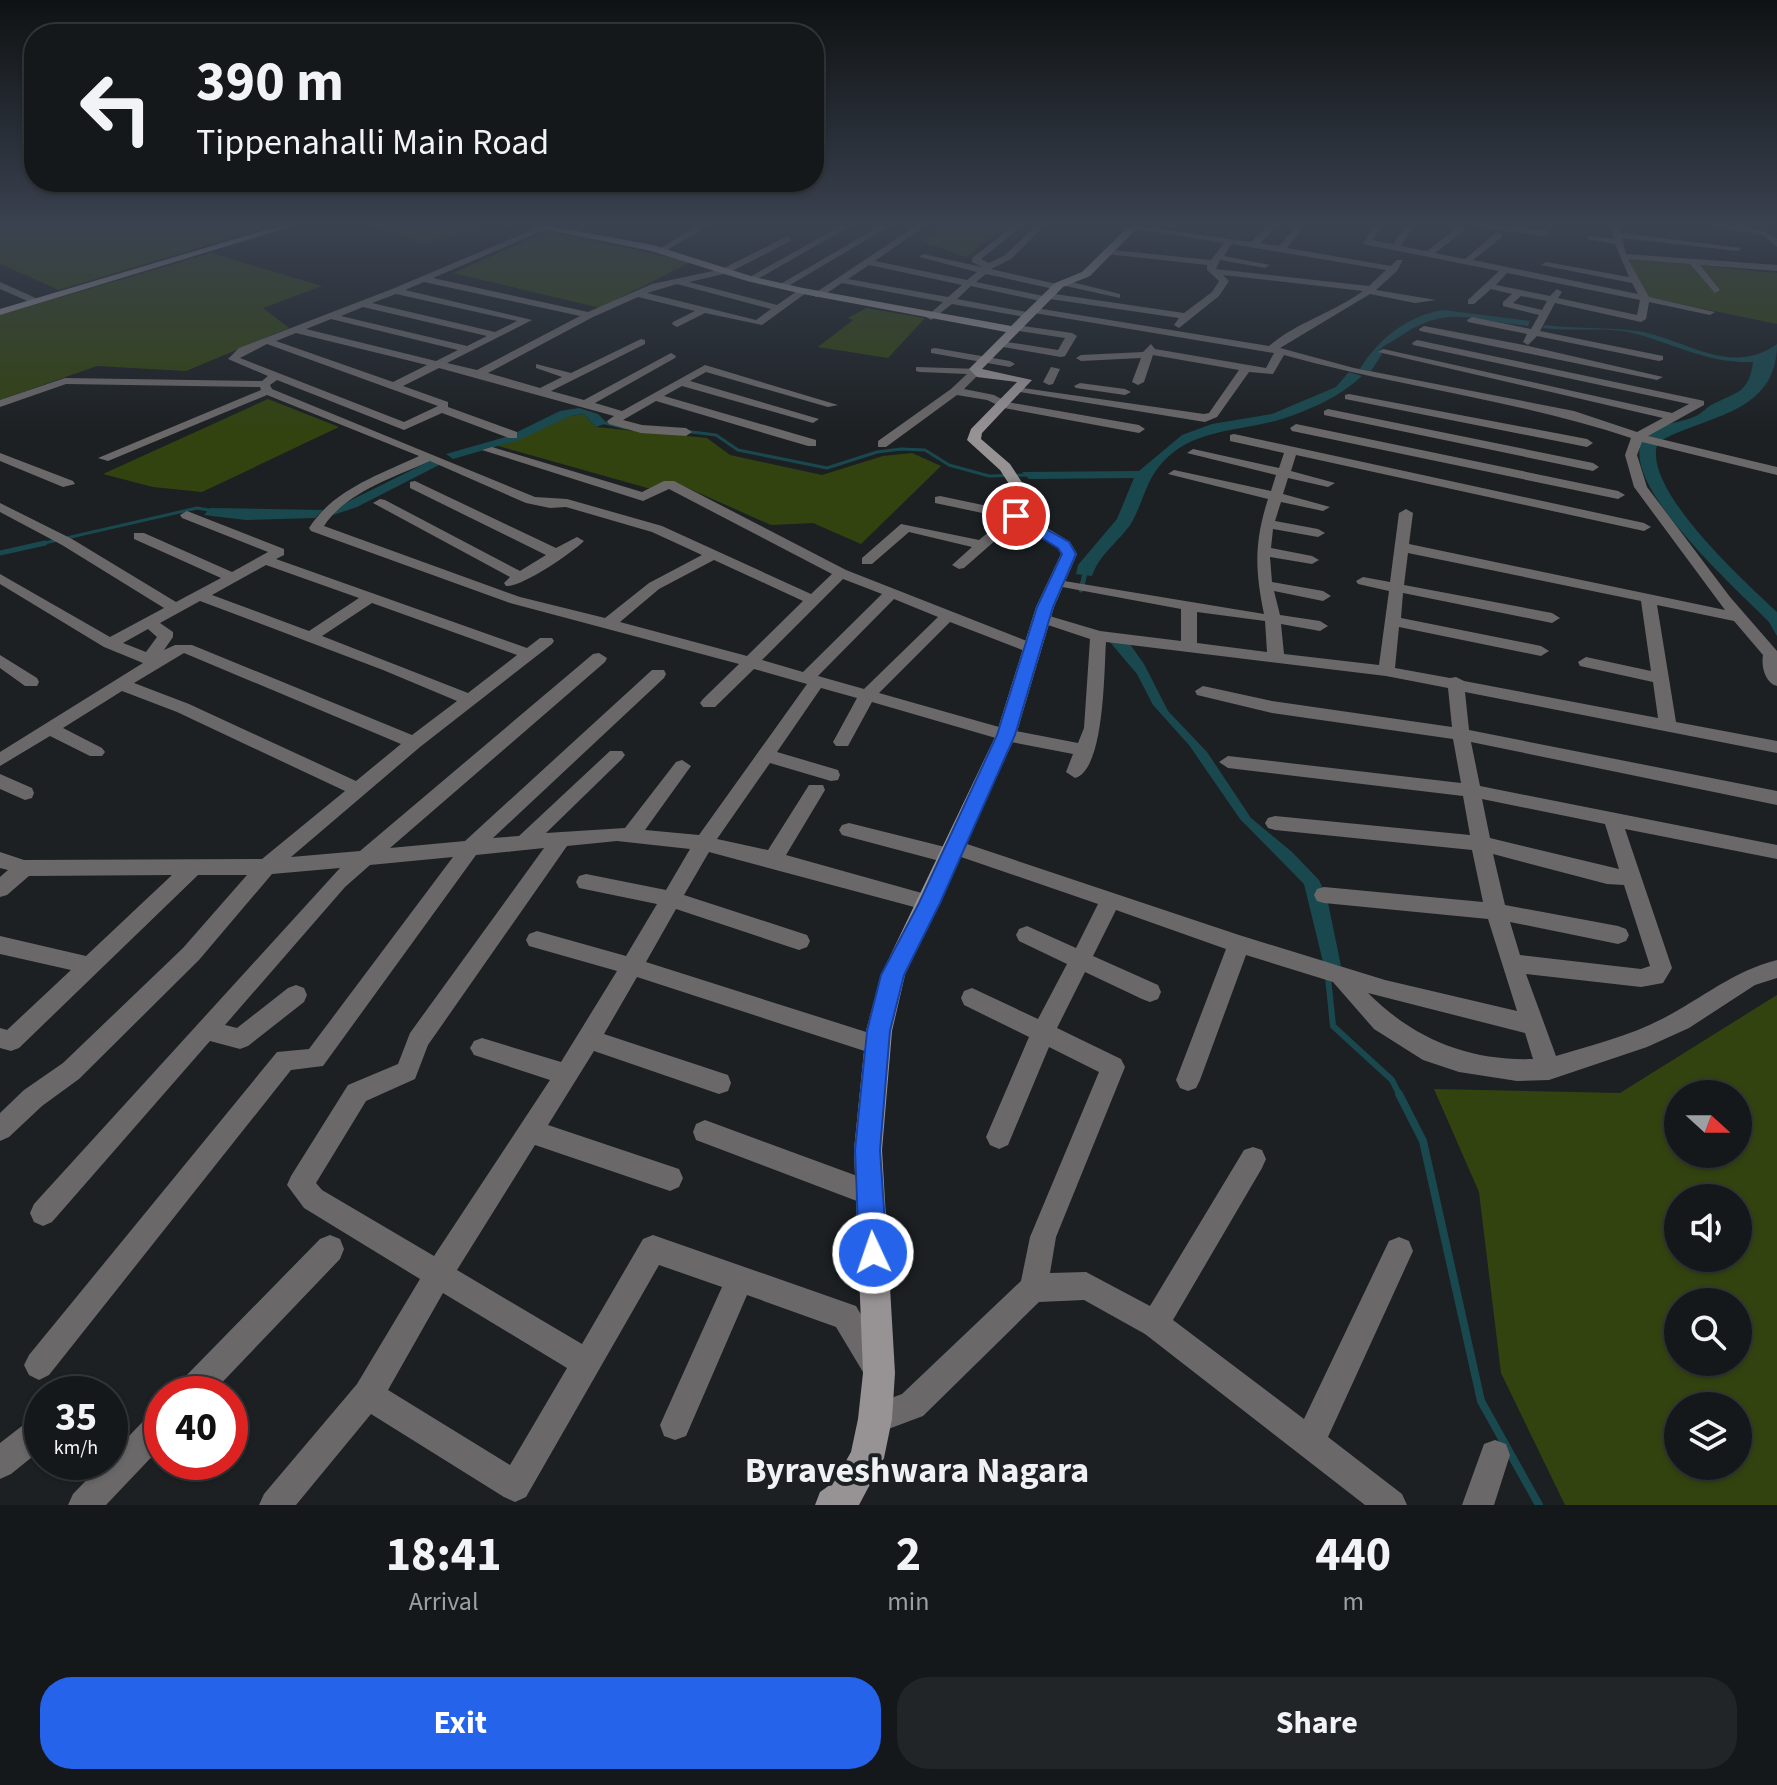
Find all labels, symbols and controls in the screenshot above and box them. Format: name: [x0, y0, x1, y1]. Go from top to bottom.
text: 390 m: [196, 43, 344, 122]
icon: left: [64, 56, 168, 160]
text: Tippenahalli Main Road: [196, 117, 549, 168]
pin: [982, 482, 1050, 550]
icon: arrive: [994, 494, 1038, 538]
north arrow: [1664, 1080, 1752, 1168]
map controls: [1664, 1080, 1752, 1480]
button: sound: [1664, 1184, 1752, 1272]
position arrow: [831, 1211, 915, 1295]
button: search: [1664, 1288, 1752, 1376]
speed limit sign: 40: [144, 1376, 248, 1480]
text: 35: [55, 1389, 97, 1446]
button: layers: [1664, 1392, 1752, 1480]
text: km/h: [54, 1434, 98, 1462]
district label: Byraveshwara Nagara: [745, 1445, 1089, 1496]
text: 18:41: [386, 1521, 502, 1589]
text: 2: [896, 1521, 921, 1589]
text: 440: [1315, 1521, 1391, 1589]
text: Arrival: [409, 1583, 479, 1620]
text: min: [887, 1583, 929, 1620]
text: m: [1342, 1583, 1364, 1620]
button: Exit: [40, 1677, 881, 1769]
button: Share: [897, 1677, 1737, 1769]

